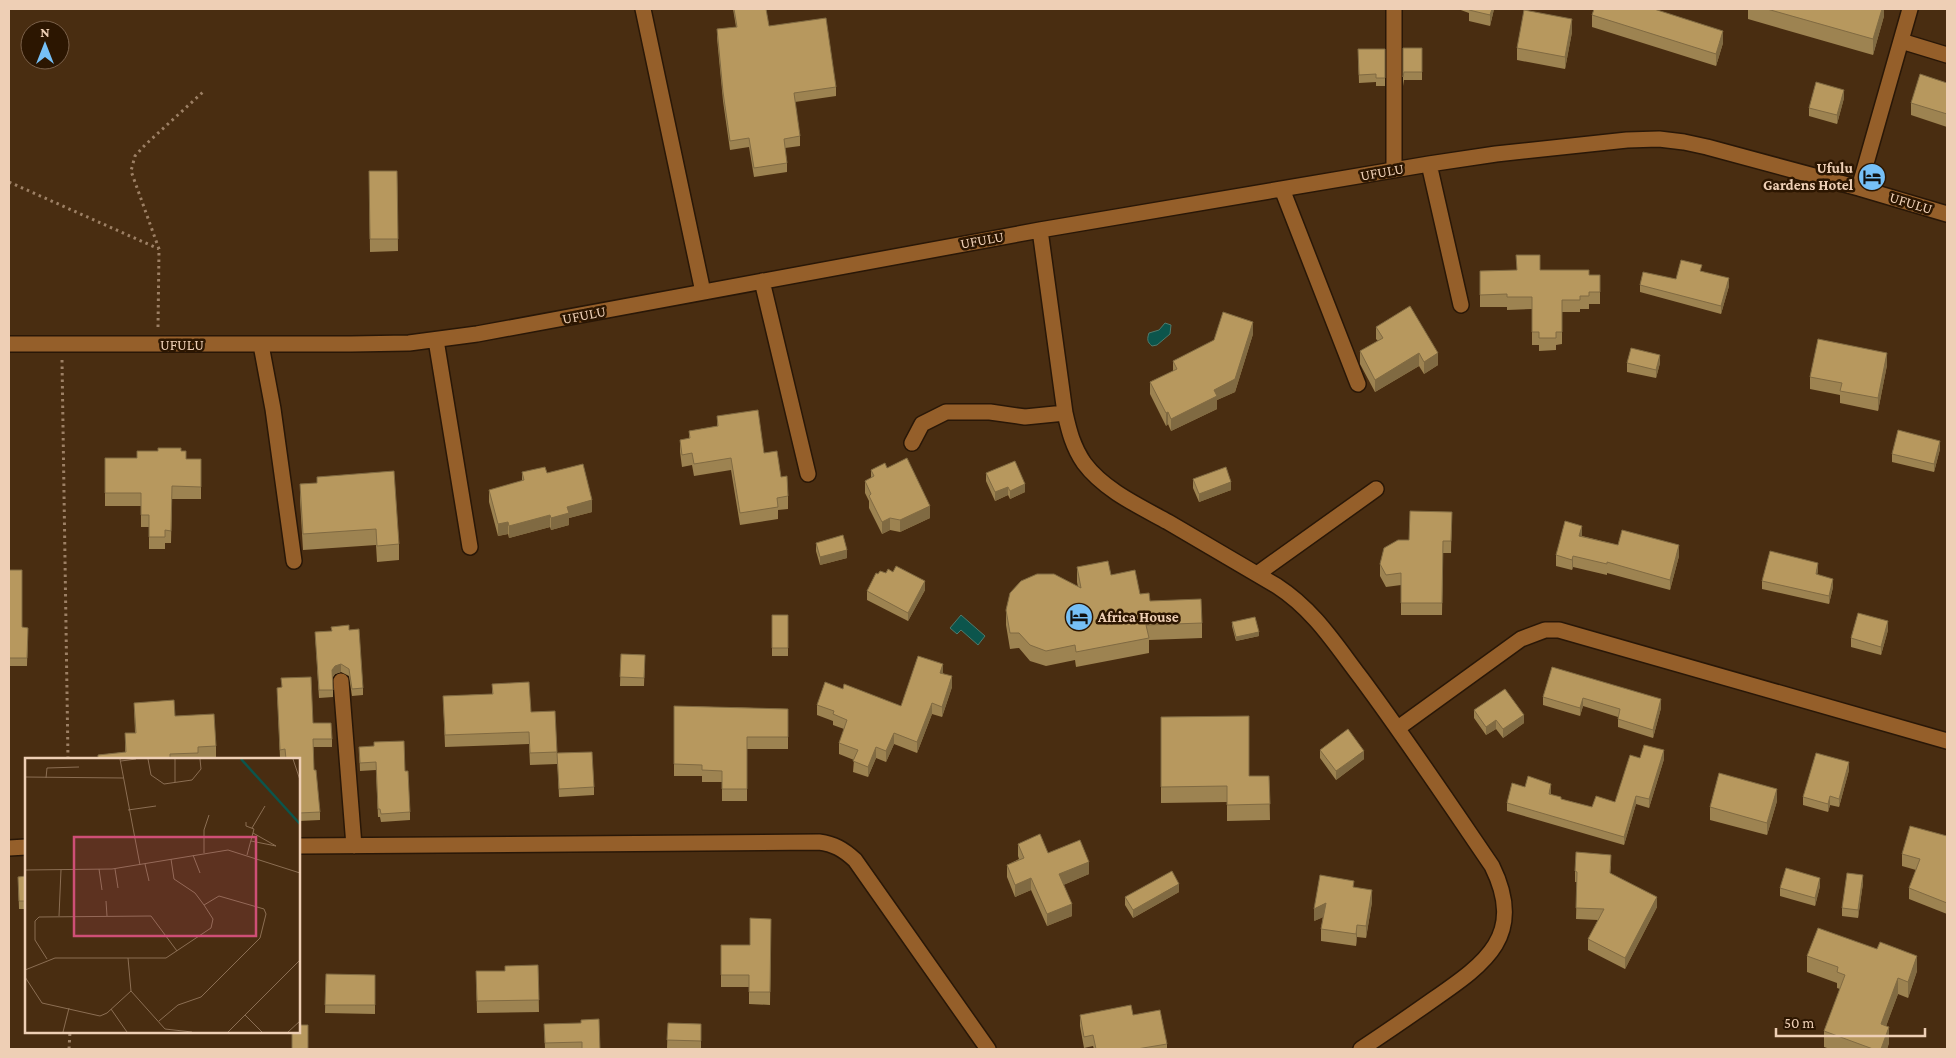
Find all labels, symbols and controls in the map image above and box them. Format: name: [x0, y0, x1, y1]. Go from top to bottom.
north arrow: [20, 20, 70, 70]
text: N: [40, 24, 50, 40]
street label: UFULU: [1359, 160, 1405, 184]
place label: Ufulu Gardens Hotel: [1763, 160, 1854, 193]
hotel icon: Ufulu Gardens Hotel: [1857, 162, 1887, 192]
street label: UFULU: [1888, 189, 1935, 217]
street label: UFULU: [959, 228, 1005, 252]
street label: UFULU: [561, 303, 607, 327]
street label: UFULU: [160, 337, 204, 353]
hotel icon: Africa House: [1064, 602, 1094, 632]
place label: Africa House: [1097, 609, 1179, 625]
inset map: [25, 758, 300, 1033]
scale bar: [1776, 1006, 1925, 1038]
text: 50 m: [1784, 1015, 1814, 1031]

